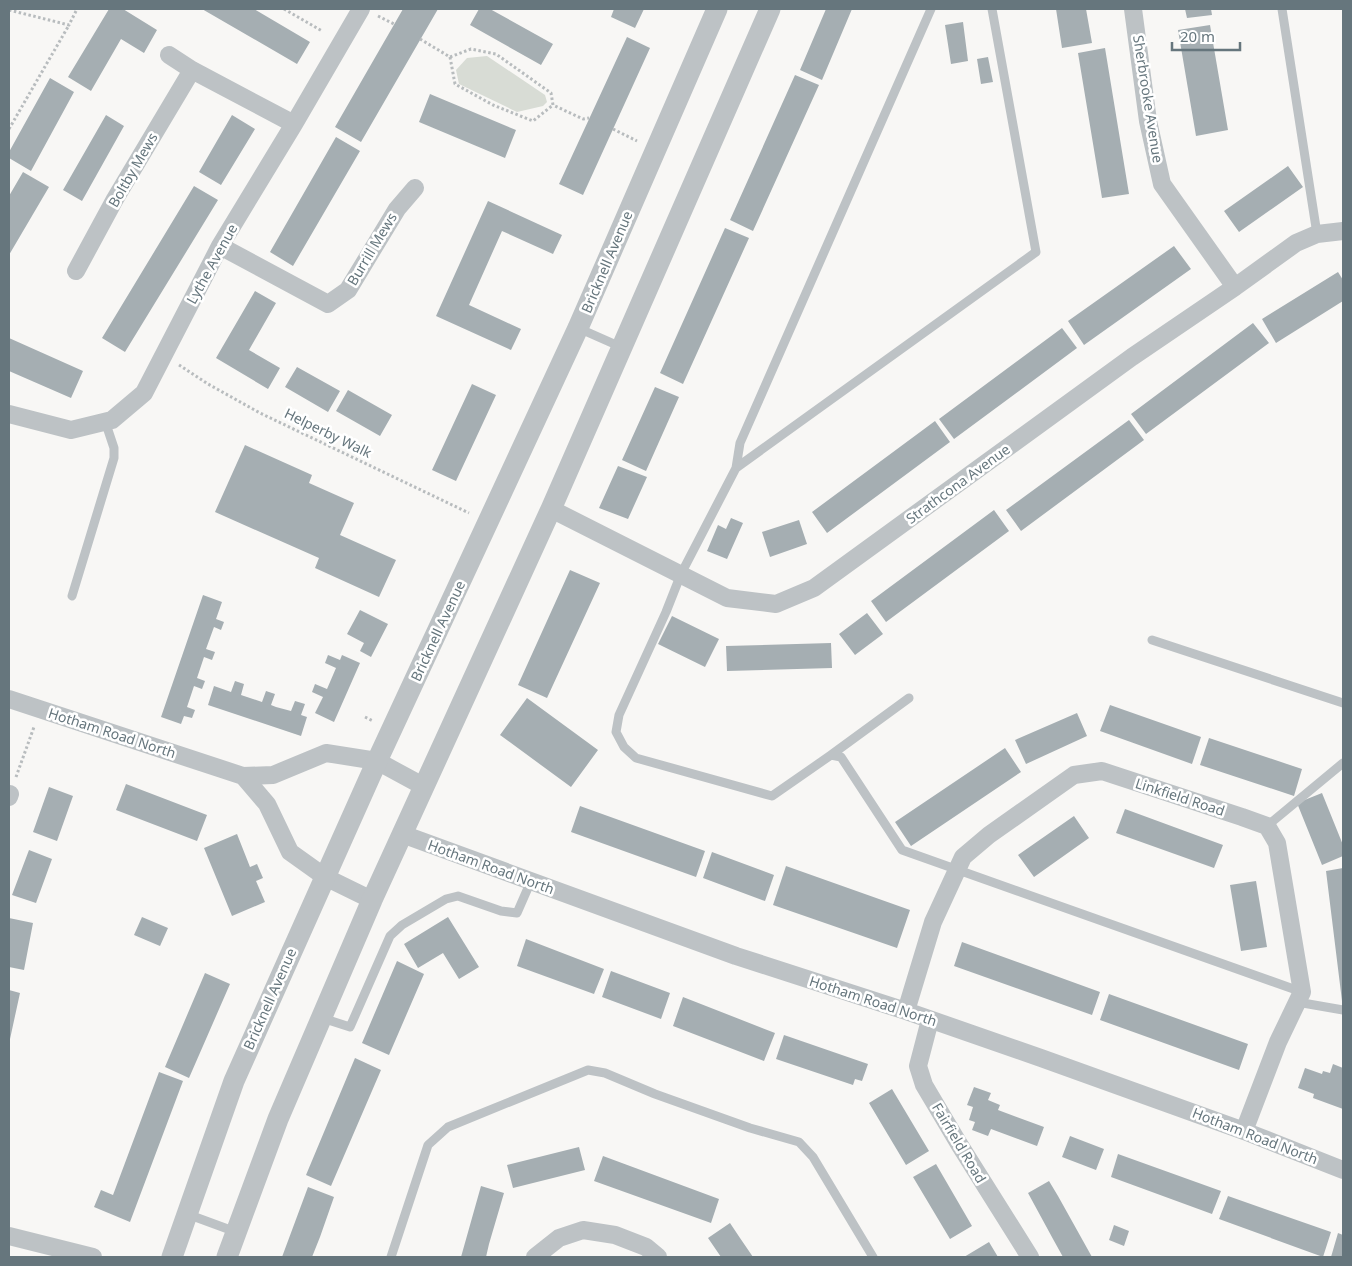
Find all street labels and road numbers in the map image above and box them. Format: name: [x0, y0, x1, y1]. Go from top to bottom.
street label: Sherbrooke Avenue: [1129, 34, 1168, 164]
street label: Boltby Mews: [103, 129, 162, 211]
street label: Bricknell Avenue: [576, 208, 637, 316]
street label: Burrill Mews: [342, 209, 401, 289]
street label: Lythe Avenue: [182, 220, 241, 307]
street label: Helperby Walk: [281, 403, 376, 462]
street label: Strathcona Avenue: [902, 439, 1014, 528]
street label: Bricknell Avenue: [406, 577, 469, 684]
street label: Hotham Road North: [46, 703, 178, 762]
street label: Linkfield Road: [1133, 773, 1227, 820]
street label: Hotham Road North: [425, 835, 557, 898]
street label: Bricknell Avenue: [239, 945, 300, 1053]
street label: Hotham Road North: [807, 971, 939, 1030]
street label: Fairfield Road: [928, 1099, 991, 1186]
street label: Hotham Road North: [1190, 1103, 1321, 1168]

